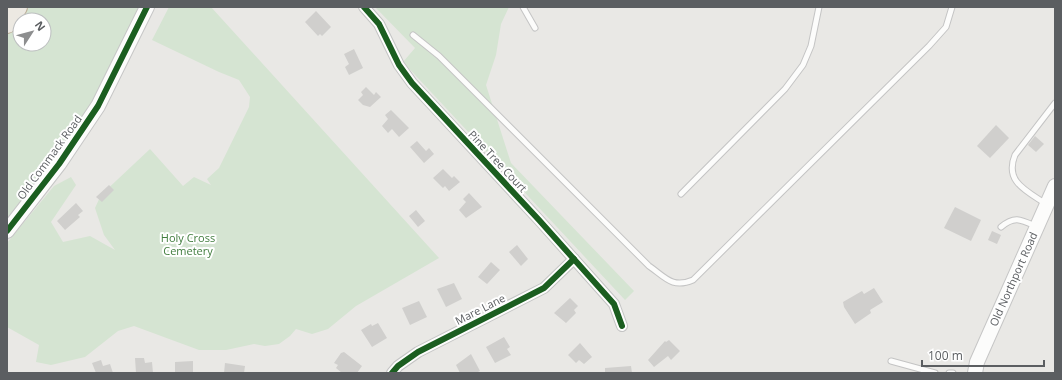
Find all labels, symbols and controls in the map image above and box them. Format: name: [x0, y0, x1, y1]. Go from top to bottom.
north arrow: [12, 12, 52, 52]
text: N: [32, 18, 49, 34]
street label: Old Commack Road: [13, 112, 85, 202]
street label: Pine Tree Court: [465, 127, 531, 195]
street label: Old Northport Road: [985, 229, 1041, 329]
park label: Holy Cross Cemetery: [161, 230, 215, 258]
street label: Mare Lane: [452, 290, 508, 328]
scale bar: [922, 342, 1044, 368]
text: 100 m: [928, 347, 963, 364]

